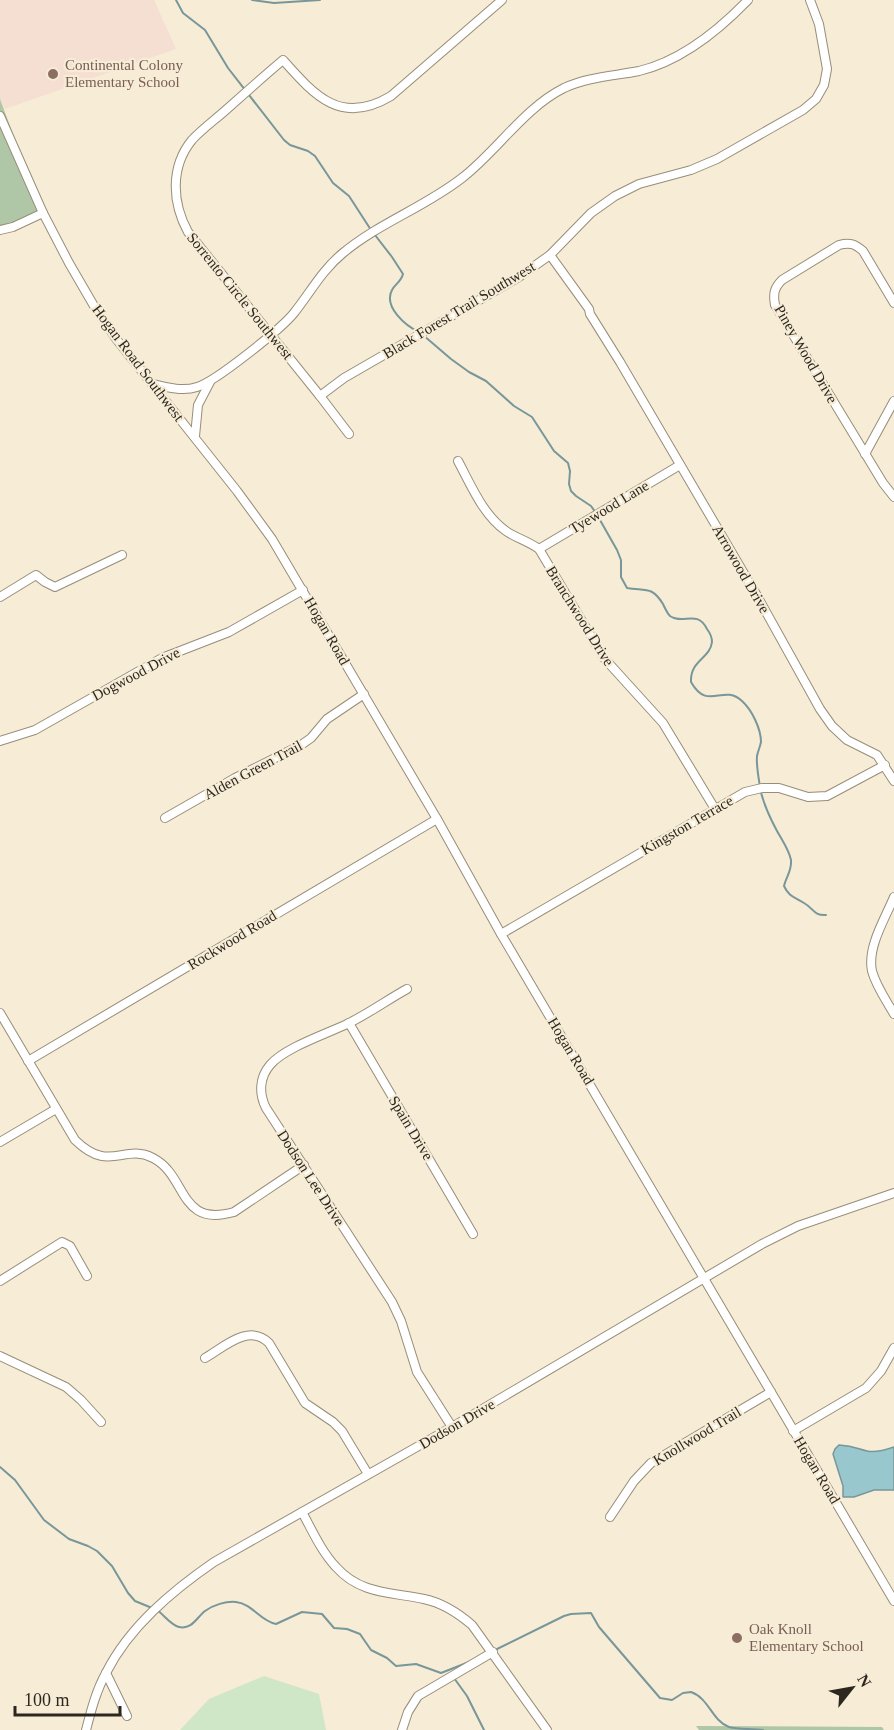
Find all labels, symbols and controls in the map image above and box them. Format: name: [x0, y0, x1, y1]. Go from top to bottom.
place label: Continental Colony Elementary School: [65, 57, 183, 90]
marker: Continental Colony Elementary School: [46, 67, 60, 81]
street label: Sorrento Circle Southwest: [184, 229, 297, 363]
street label: Black Forest Trail Southwest: [380, 258, 539, 362]
street label: Hogan Road Southwest: [89, 302, 188, 425]
street label: Piney Wood Drive: [771, 302, 841, 406]
street label: Tyewood Lane: [567, 477, 652, 537]
street label: Arrowood Drive: [709, 522, 773, 616]
street label: Branchwood Drive: [543, 563, 617, 669]
street label: Hogan Road: [301, 594, 353, 668]
street label: Dogwood Drive: [89, 644, 183, 704]
street label: Alden Green Trail: [201, 737, 305, 803]
street label: Kingston Terrace: [638, 792, 736, 858]
street label: Rockwood Road: [185, 907, 280, 973]
street label: Hogan Road: [545, 1015, 598, 1088]
street label: Spain Drive: [386, 1093, 437, 1163]
street label: Dodson Lee Drive: [274, 1127, 348, 1229]
street label: Dodson Drive: [416, 1396, 498, 1452]
street label: Knollwood Trail: [650, 1403, 744, 1469]
street label: Hogan Road: [791, 1434, 844, 1507]
place label: Oak Knoll Elementary School: [749, 1621, 864, 1654]
marker: Oak Knoll Elementary School: [730, 1631, 744, 1645]
north arrow: [822, 1658, 882, 1718]
text: N: [854, 1671, 875, 1690]
scale bar: [15, 1679, 120, 1717]
text: 100 m: [24, 1690, 70, 1710]

